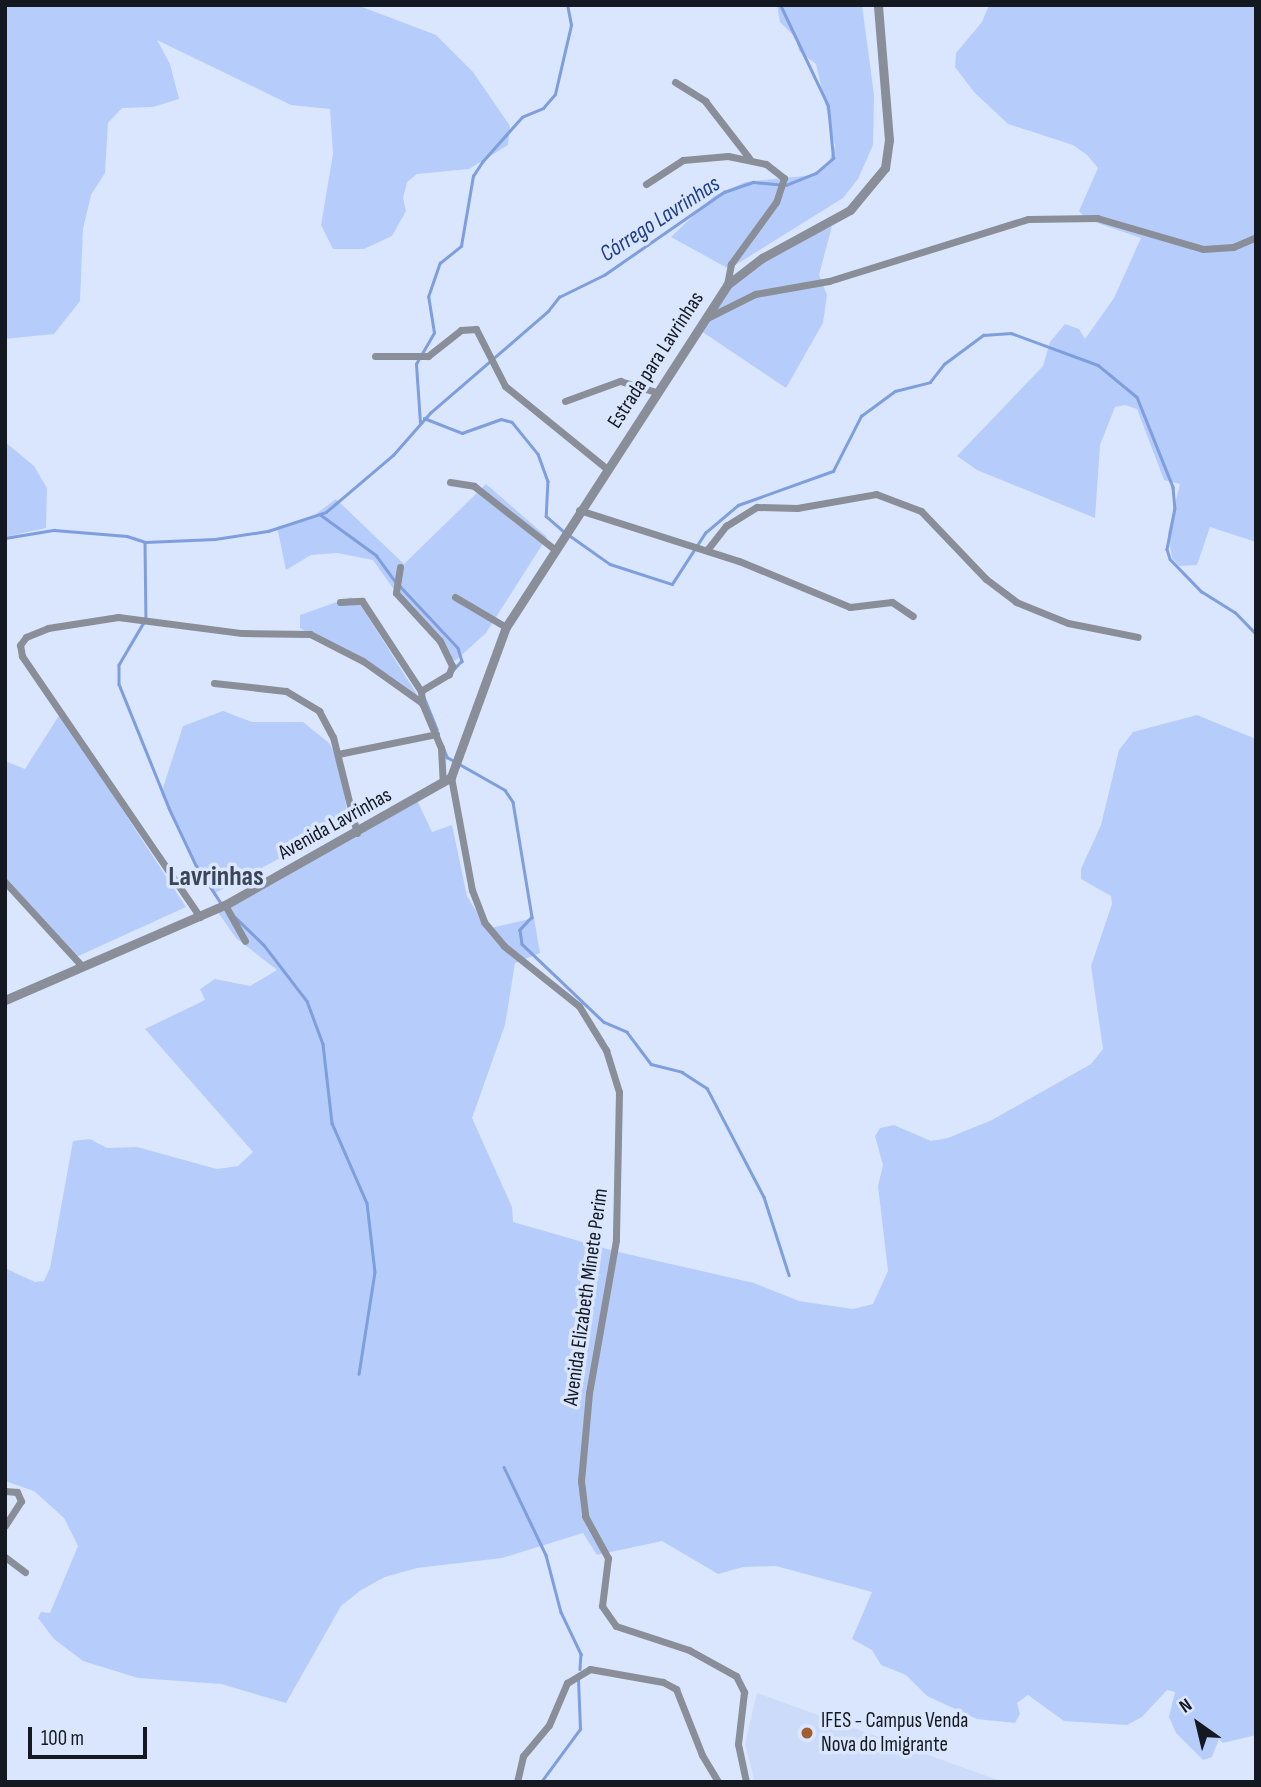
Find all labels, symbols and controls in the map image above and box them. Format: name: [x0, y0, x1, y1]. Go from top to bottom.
water label: Córrego Lavrinhas: [595, 170, 725, 268]
street label: Estrada para Lavrinhas: [602, 287, 710, 433]
street label: Avenida Lavrinhas: [274, 783, 396, 865]
district label: Lavrinhas: [168, 860, 264, 894]
street label: Avenida Elizabeth Minete Perim: [558, 1187, 614, 1407]
north arrow: [1163, 1689, 1233, 1759]
text: N: [1175, 1694, 1197, 1719]
place label: IFES - Campus Venda Nova do Imigrante: [821, 1708, 968, 1758]
scale bar: [32, 1714, 150, 1758]
marker: IFES - Campus Venda Nova do Imigrante: [799, 1725, 815, 1741]
text: 100 m: [41, 1726, 84, 1751]

